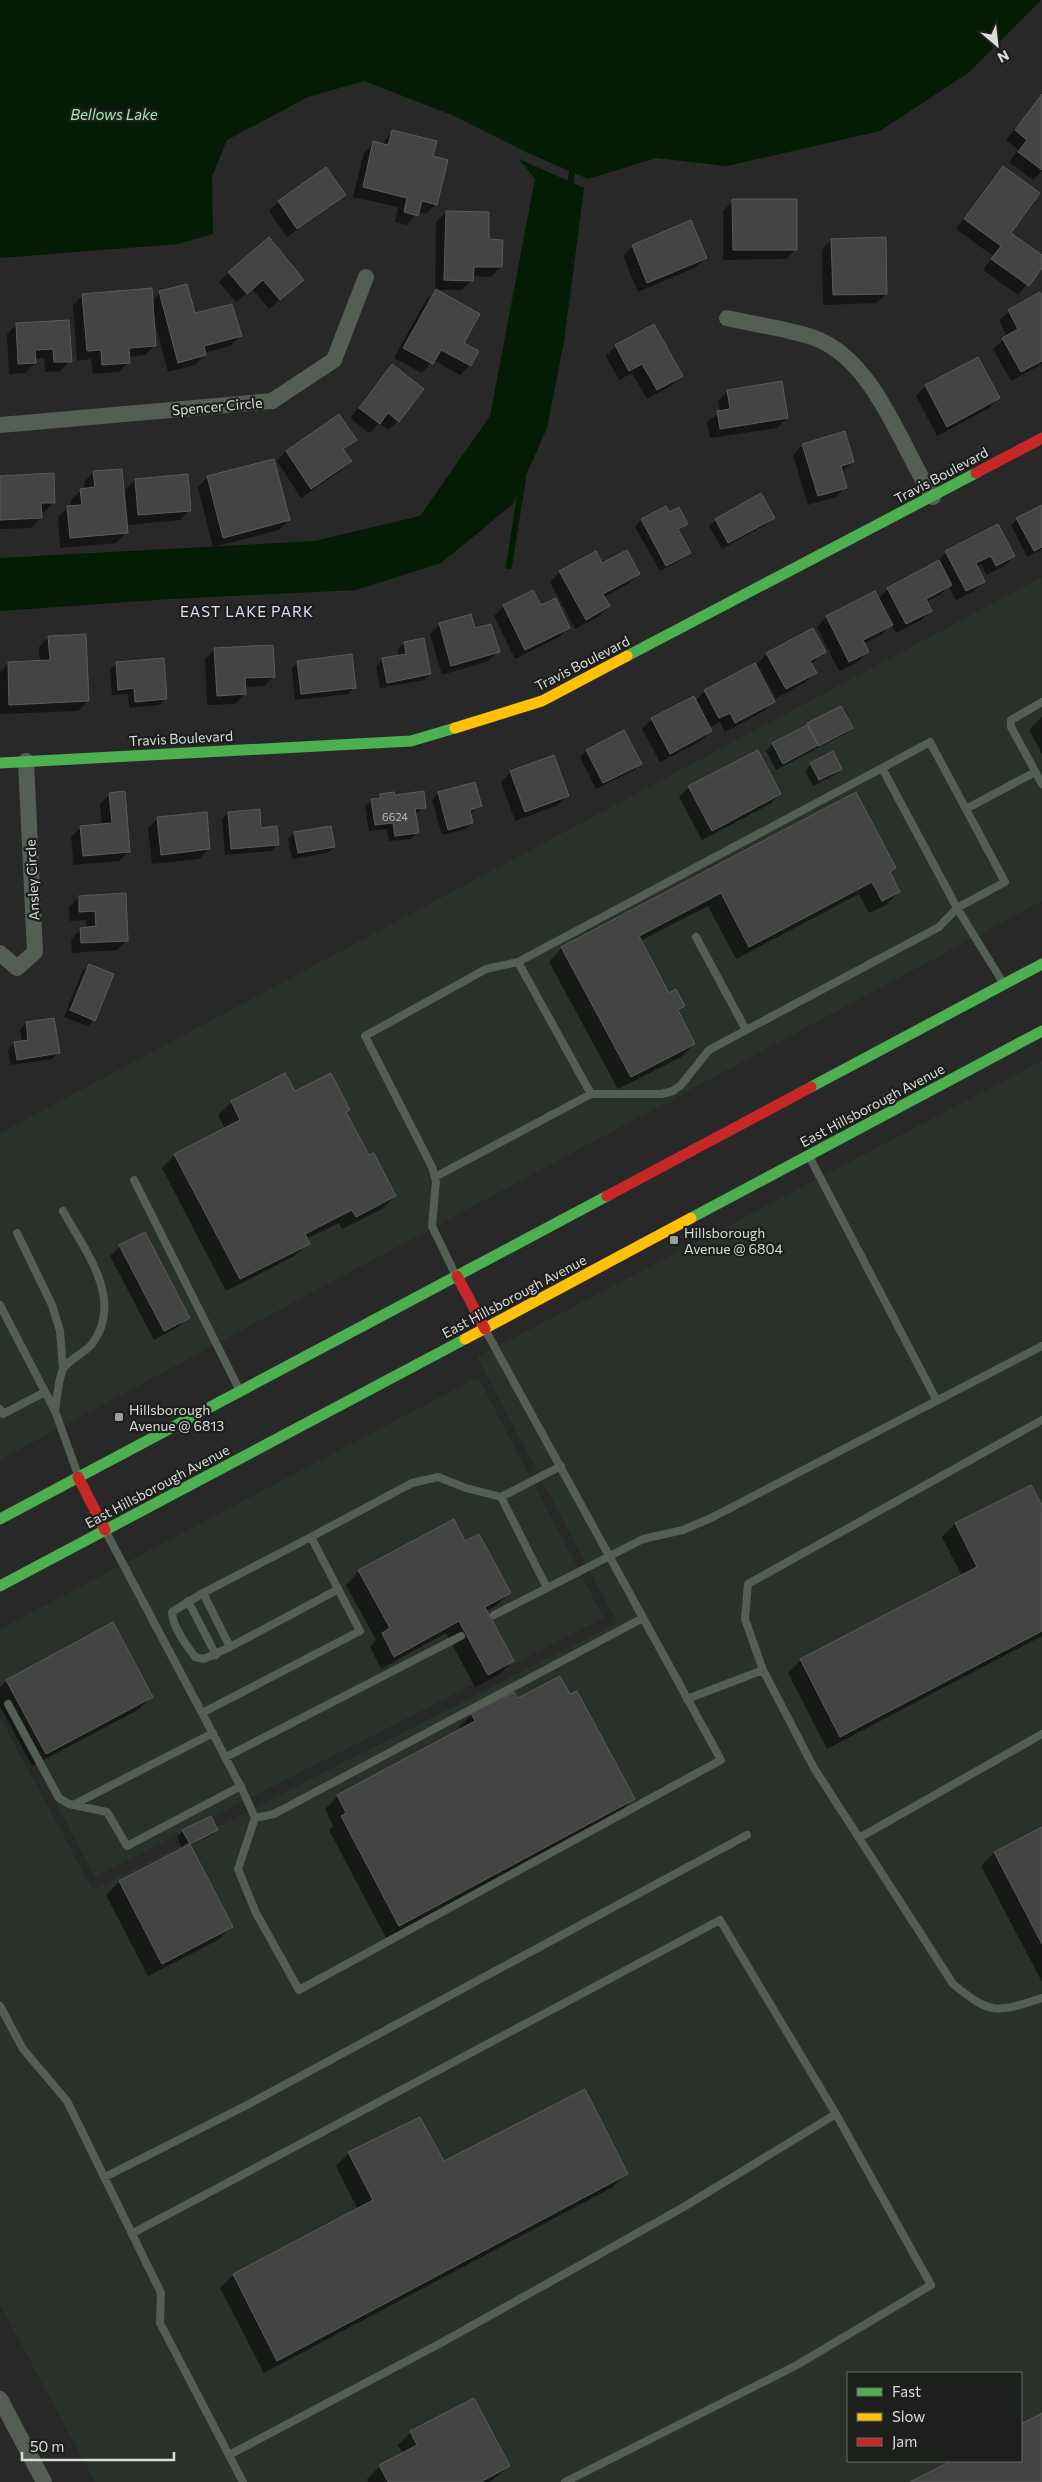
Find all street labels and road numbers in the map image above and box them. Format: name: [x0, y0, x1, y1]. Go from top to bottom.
street label: Spencer Circle: [171, 394, 263, 418]
street label: Travis Boulevard: [891, 443, 991, 507]
street label: Travis Boulevard: [532, 632, 632, 694]
street label: Travis Boulevard: [129, 727, 233, 749]
street label: Ansley Circle: [21, 839, 43, 921]
street label: East Hillsborough Avenue: [797, 1060, 947, 1150]
street label: East Hillsborough Avenue: [439, 1251, 589, 1341]
street label: East Hillsborough Avenue: [82, 1441, 232, 1531]

